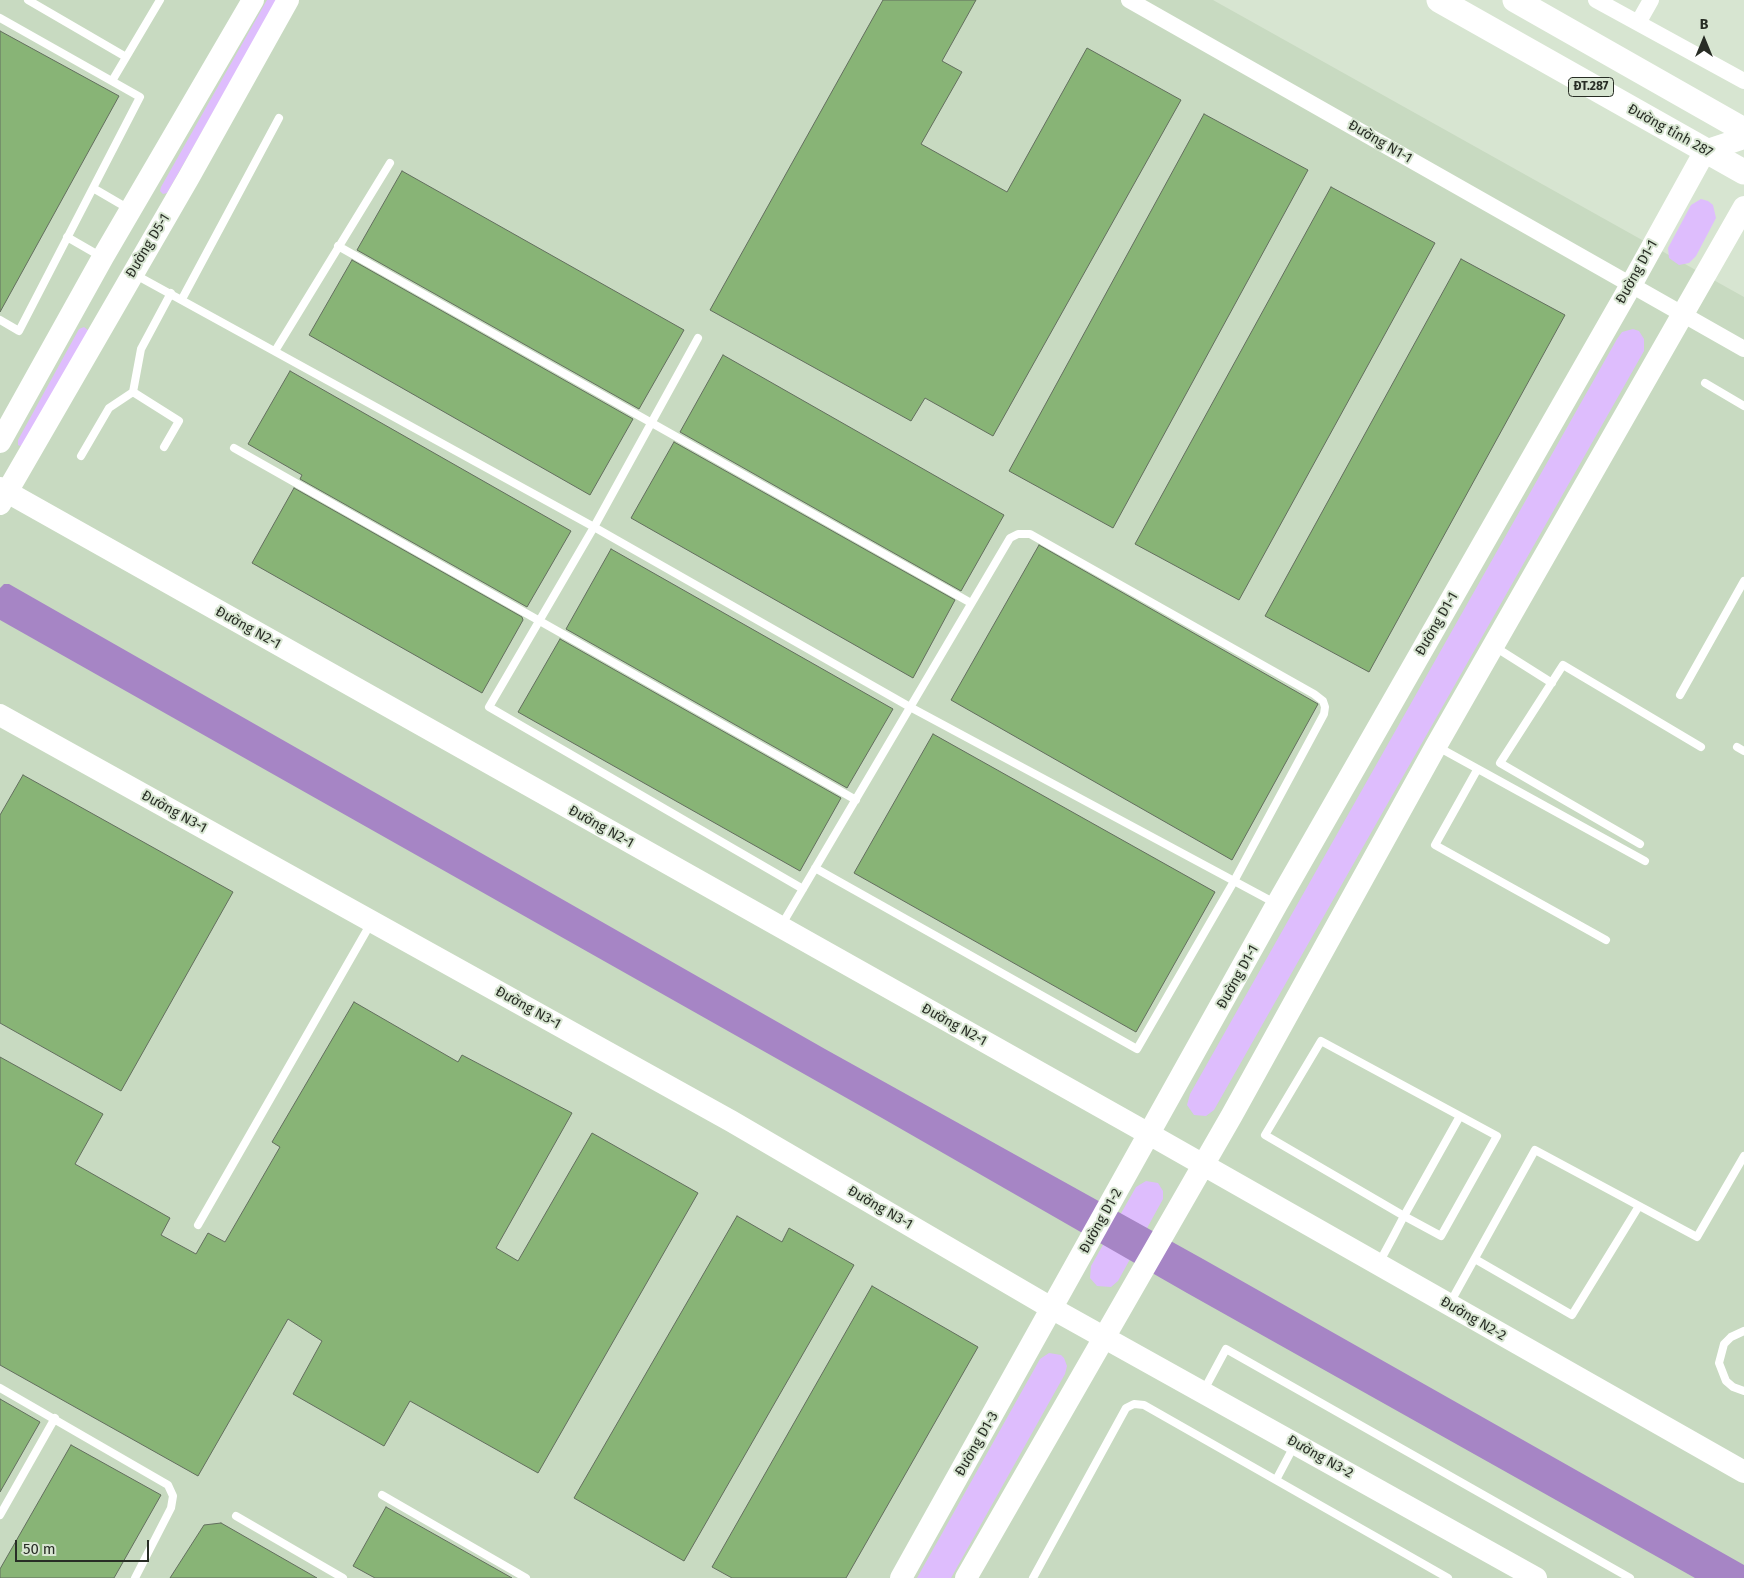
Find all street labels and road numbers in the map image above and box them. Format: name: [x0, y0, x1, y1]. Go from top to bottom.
road number: ĐT.287: [1568, 77, 1614, 96]
street label: Đường tỉnh 287: [1625, 101, 1715, 161]
street label: Đường N1-1: [1345, 117, 1415, 167]
street label: Đường D5-1: [122, 211, 174, 281]
street label: Đường D1-1: [1613, 237, 1661, 307]
street label: Đường D1-1: [1412, 589, 1462, 659]
street label: Đường N2-1: [212, 603, 284, 653]
street label: Đường N3-1: [138, 787, 210, 837]
street label: Đường N2-1: [565, 802, 637, 852]
street label: Đường D1-1: [1214, 942, 1262, 1012]
street label: Đường N3-1: [492, 983, 564, 1033]
street label: Đường N2-1: [918, 1000, 990, 1050]
street label: Đường N3-1: [845, 1183, 915, 1233]
street label: Đường D1-2: [1076, 1186, 1126, 1256]
street label: Đường N2-2: [1437, 1293, 1509, 1345]
street label: Đường D1-3: [952, 1409, 1002, 1479]
street label: Đường N3-2: [1284, 1432, 1356, 1482]

